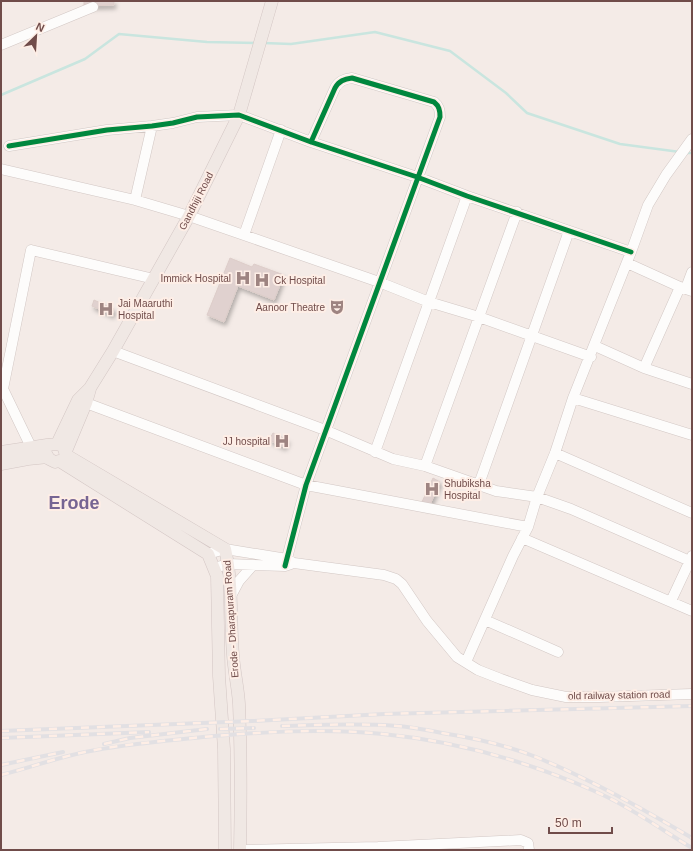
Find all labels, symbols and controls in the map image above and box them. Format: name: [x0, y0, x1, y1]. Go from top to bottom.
north arrow: [16, 16, 56, 56]
text: N: [34, 20, 46, 34]
street label: Gandhiji Road: [177, 170, 215, 232]
hospital icon: Immick Hospital: [234, 269, 252, 287]
hospital icon: Ck Hospital: [253, 271, 271, 289]
place label: Immick Hospital: [160, 273, 231, 284]
place label: Ck Hospital: [274, 275, 325, 286]
place label: Jai Maaruthi Hospital: [118, 298, 172, 321]
theatre icon: Aanoor Theatre: [328, 298, 346, 316]
hospital icon: Jai Maaruthi Hospital: [97, 300, 115, 318]
place label: Aanoor Theatre: [256, 302, 325, 313]
hospital icon: JJ hospital: [273, 432, 291, 450]
place label: JJ hospital: [223, 436, 270, 447]
place label: Shubiksha Hospital: [444, 478, 491, 501]
hospital icon: Shubiksha Hospital: [423, 480, 441, 498]
district label: Erode: [48, 493, 100, 513]
street label: Erode - Dharapuram Road: [221, 560, 241, 678]
street label: old railway station road: [568, 689, 670, 701]
scale bar: [549, 809, 612, 835]
text: 50 m: [555, 816, 582, 830]

